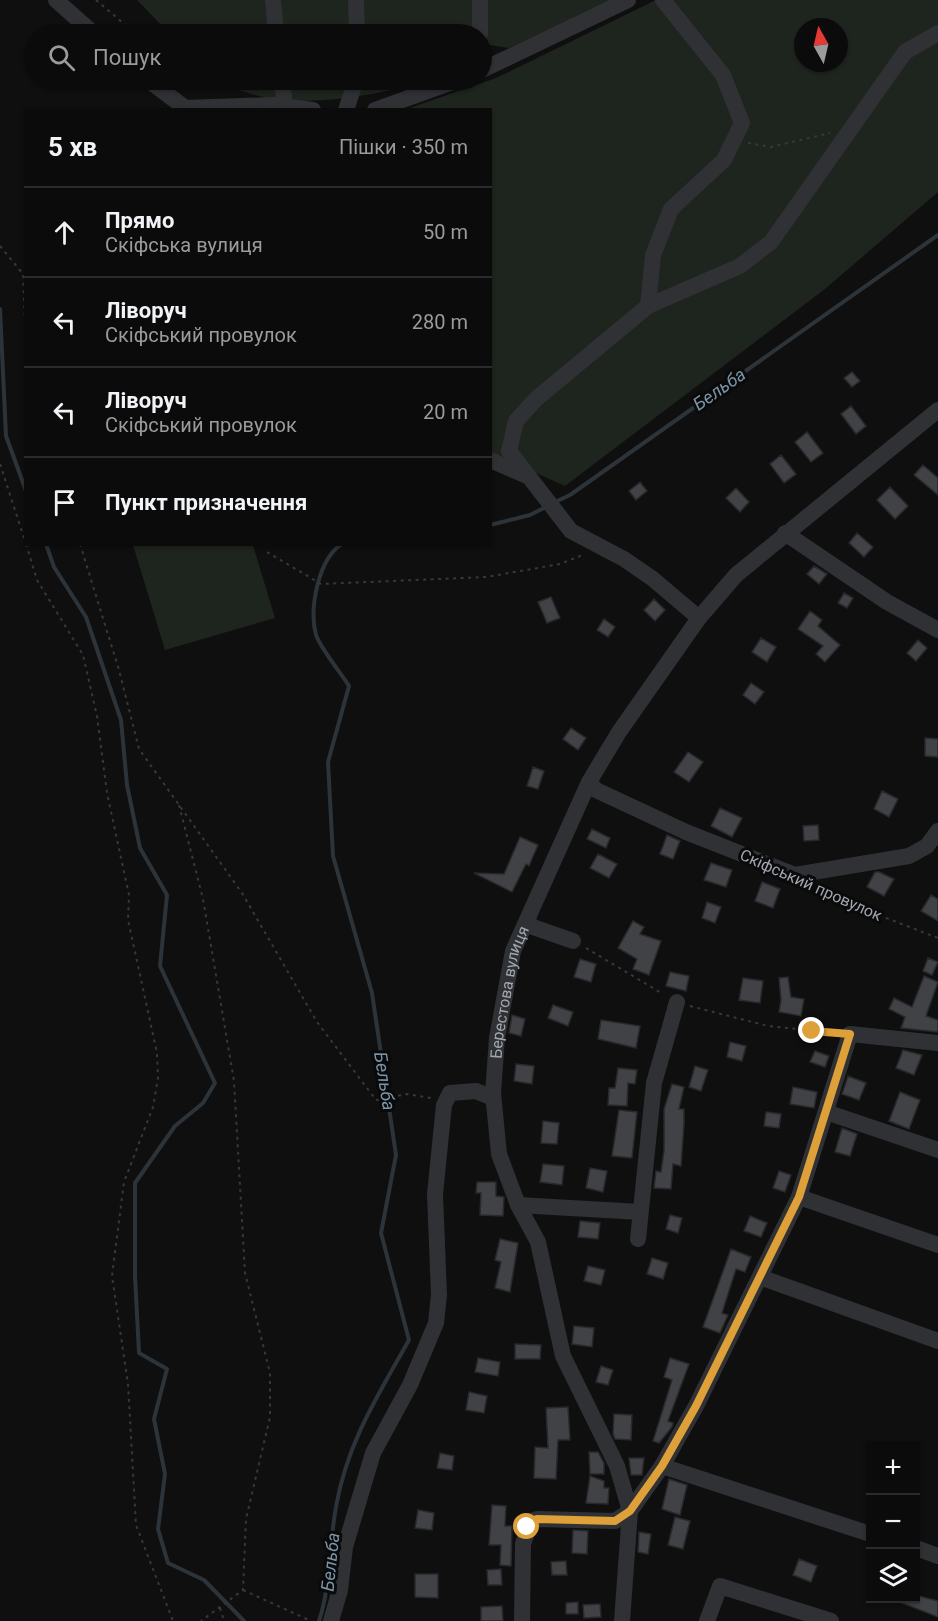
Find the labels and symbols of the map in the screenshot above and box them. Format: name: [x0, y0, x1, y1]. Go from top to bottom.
north arrow: [794, 18, 848, 72]
water label: Бельба: [689, 363, 749, 415]
street label: Скіфський провулок: [737, 845, 885, 925]
street label: Берестова вулиця: [486, 923, 533, 1059]
route end: [798, 1017, 824, 1043]
water label: Бельба: [370, 1050, 400, 1112]
route start: [513, 1513, 539, 1539]
water label: Бельба: [316, 1532, 344, 1592]

